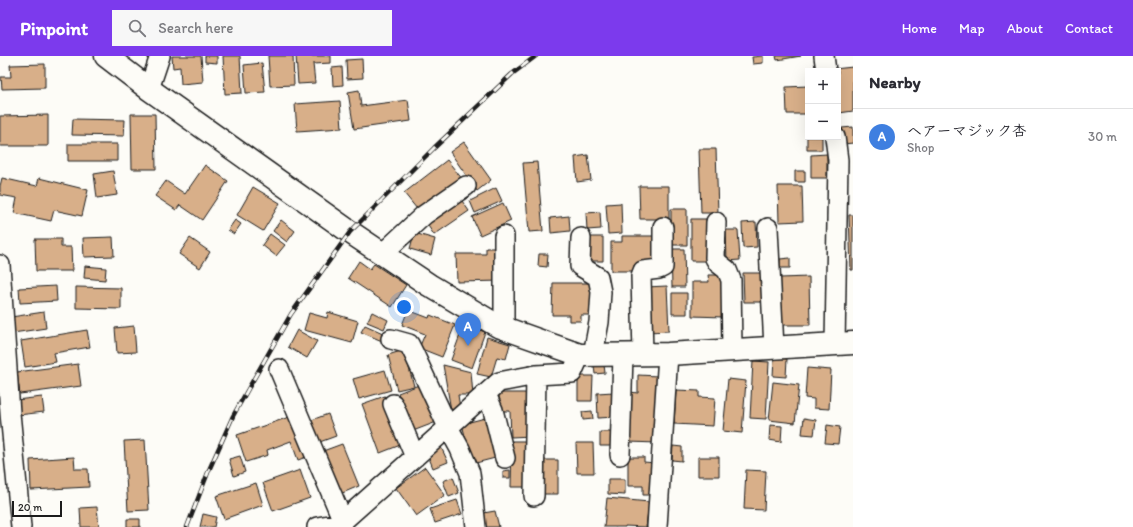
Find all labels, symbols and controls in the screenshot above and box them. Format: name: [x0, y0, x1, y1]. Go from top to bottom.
search box: [112, 10, 392, 46]
text: Pinpoint: [20, 17, 88, 40]
icon: search: [126, 17, 148, 39]
text: Search here: [158, 19, 233, 37]
text: Home: [902, 20, 937, 37]
text: Map: [959, 20, 985, 37]
text: About: [1007, 20, 1043, 37]
text: Contact: [1065, 20, 1113, 37]
map controls: [805, 68, 841, 140]
button: +: [805, 68, 841, 104]
text: Nearby: [869, 72, 921, 92]
button: −: [805, 104, 841, 140]
text: ヘアーマジック杏: [907, 122, 1027, 140]
text: A: [878, 129, 886, 144]
text: 30 m: [1088, 129, 1117, 144]
text: Shop: [907, 140, 934, 155]
your location: [394, 297, 414, 317]
pin: A: [455, 313, 481, 346]
scale bar: [12, 499, 62, 518]
text: 20 m: [18, 501, 42, 514]

